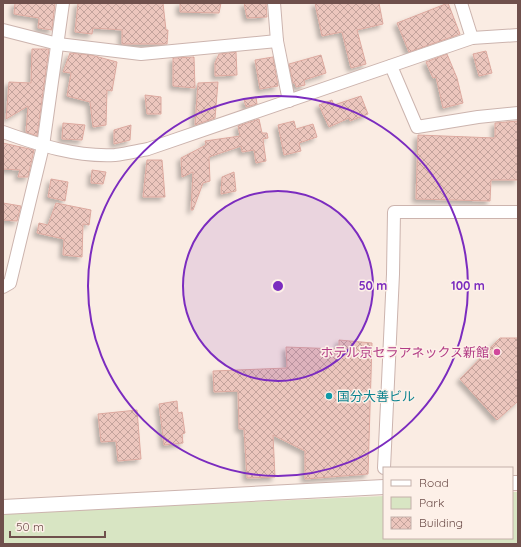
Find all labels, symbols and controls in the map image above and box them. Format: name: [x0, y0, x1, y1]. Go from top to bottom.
text: 50 m: [359, 278, 387, 293]
text: 100 m: [451, 278, 485, 293]
centre of rings: [271, 279, 285, 293]
place label: ホテル京セラアネックス新館: [320, 344, 489, 360]
marker: ホテル京セラアネックス新館: [492, 347, 502, 357]
place label: 国分大善ビル: [337, 388, 415, 404]
marker: 国分大善ビル: [324, 391, 334, 401]
legend: [383, 467, 513, 539]
text: Road: [419, 475, 449, 490]
text: Park: [419, 495, 444, 510]
scale bar: [10, 513, 105, 539]
text: Building: [419, 515, 463, 530]
text: 50 m: [16, 519, 44, 534]

